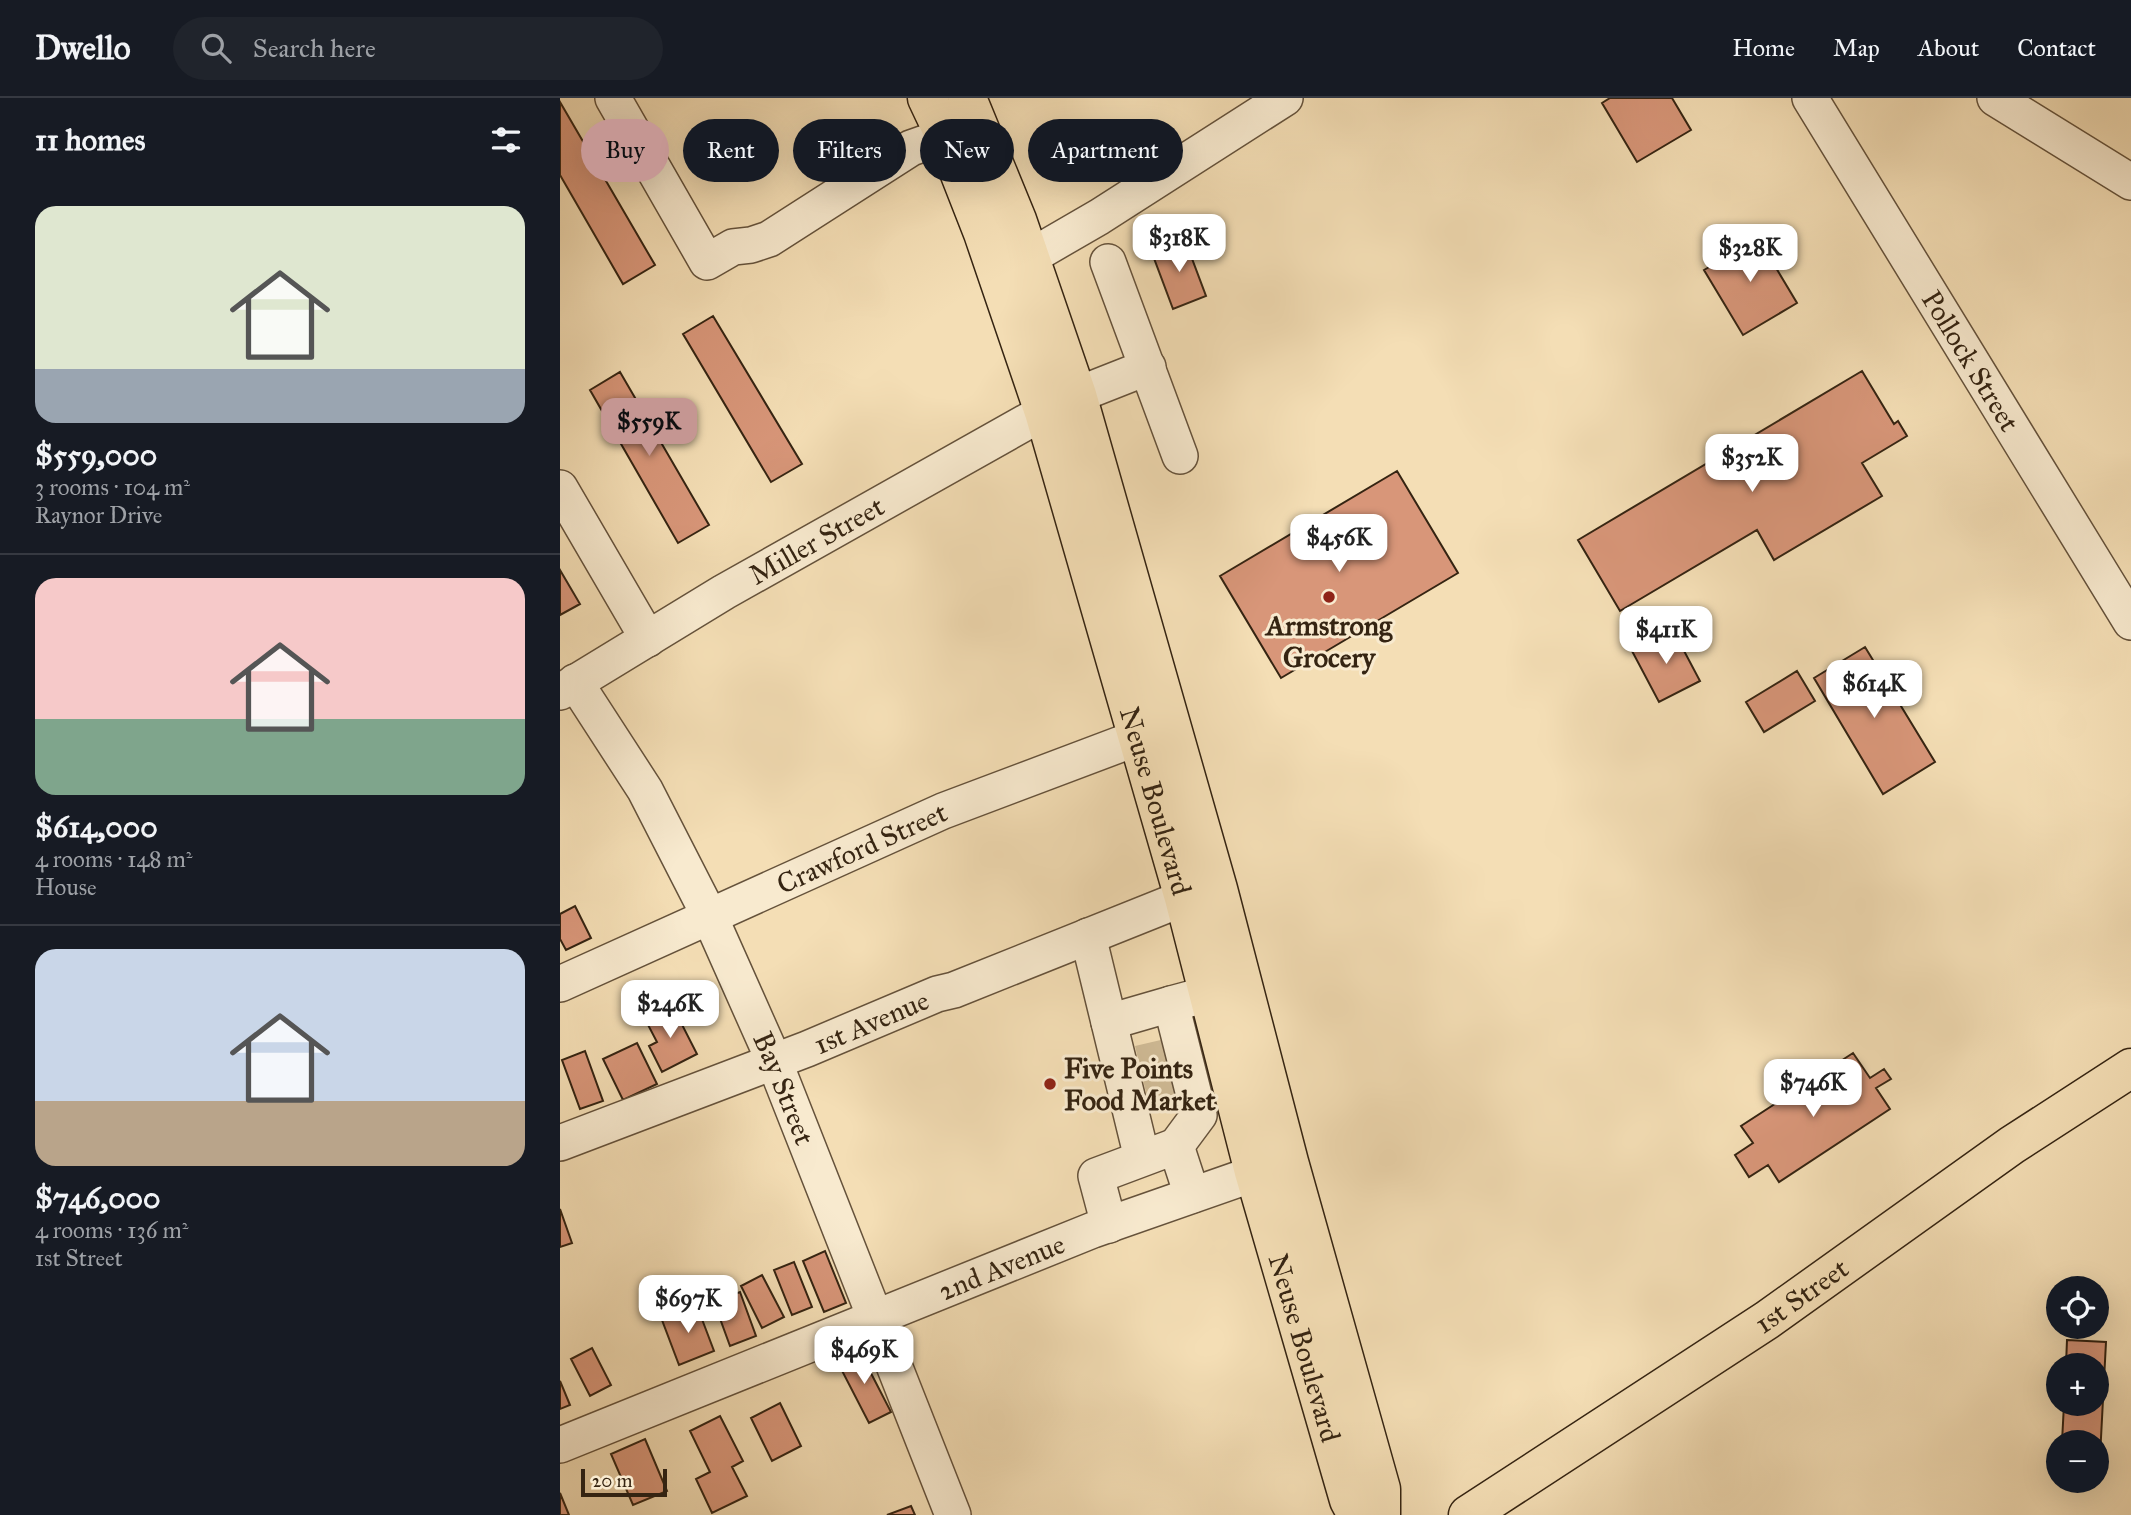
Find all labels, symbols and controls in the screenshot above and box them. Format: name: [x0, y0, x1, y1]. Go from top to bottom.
search box: [173, 17, 663, 80]
text: Dwello: [35, 28, 131, 68]
icon: search: [197, 29, 235, 67]
text: Search here: [253, 32, 376, 64]
text: Home: [1732, 33, 1795, 63]
text: Map: [1833, 33, 1880, 63]
text: About: [1918, 33, 1979, 63]
text: Contact: [2017, 33, 2096, 63]
chip: Buy: [581, 119, 669, 182]
chip: Rent: [683, 119, 779, 182]
chip: Filters: [793, 119, 906, 182]
chip: New: [920, 119, 1014, 182]
chip: Apartment: [1028, 119, 1183, 182]
icon: filters: [487, 121, 525, 159]
text: 11 homes: [35, 122, 146, 158]
pin: $318K: [1130, 214, 1228, 274]
text: $318K: [1149, 223, 1209, 251]
pin: $328K: [1701, 225, 1799, 284]
text: $328K: [1719, 233, 1781, 261]
icon: home: [217, 252, 343, 378]
street label: Pollock Street: [1914, 284, 2027, 438]
pin: $559K: [600, 398, 698, 458]
text: $559K: [617, 407, 681, 435]
pin: $352K: [1703, 434, 1801, 494]
text: $559,000: [35, 437, 157, 473]
text: $352K: [1721, 443, 1783, 471]
text: 3 rooms · 104 m²: [35, 473, 190, 501]
street label: Miller Street: [743, 488, 890, 592]
text: Raynor Drive: [35, 501, 162, 529]
pin: $456K: [1290, 514, 1388, 574]
text: $456K: [1306, 523, 1372, 551]
marker: Armstrong Grocery: [1321, 589, 1337, 605]
pin: $411K: [1617, 606, 1715, 666]
place label: Armstrong Grocery: [1264, 608, 1393, 675]
text: $411K: [1635, 615, 1697, 643]
icon: home: [217, 624, 343, 750]
pin: $614K: [1825, 660, 1923, 720]
text: $614K: [1842, 669, 1906, 697]
street label: Neuse Boulevard: [1112, 703, 1200, 899]
street label: Crawford Street: [771, 794, 952, 901]
text: $614,000: [35, 809, 158, 845]
text: 4 rooms · 148 m²: [35, 845, 192, 873]
text: House: [35, 873, 97, 901]
pin: $246K: [621, 981, 719, 1040]
street label: 1st Avenue: [809, 982, 934, 1062]
text: $246K: [637, 989, 703, 1017]
icon: home: [217, 995, 343, 1121]
street label: Bay Street: [746, 1026, 823, 1150]
place label: Five Points Food Market: [1064, 1051, 1216, 1118]
pin: $746K: [1764, 1060, 1862, 1119]
text: $746K: [1780, 1068, 1846, 1096]
marker: Five Points Food Market: [1042, 1076, 1058, 1092]
text: $746,000: [35, 1180, 161, 1216]
text: 4 rooms · 136 m²: [35, 1216, 188, 1244]
street label: 2nd Avenue: [933, 1226, 1070, 1308]
text: 1st Street: [35, 1244, 123, 1272]
street label: Neuse Boulevard: [1261, 1250, 1349, 1446]
street label: 1st Street: [1748, 1250, 1855, 1341]
pin: $697K: [639, 1276, 737, 1335]
map controls: [2046, 1276, 2109, 1493]
button: locate: [2046, 1276, 2109, 1339]
text: $697K: [655, 1284, 721, 1312]
pin: $469K: [815, 1326, 913, 1386]
text: $469K: [830, 1335, 898, 1363]
button: +: [2046, 1353, 2109, 1416]
button: −: [2046, 1430, 2109, 1493]
scale bar: [581, 1466, 667, 1498]
text: 20 m: [592, 1469, 633, 1492]

